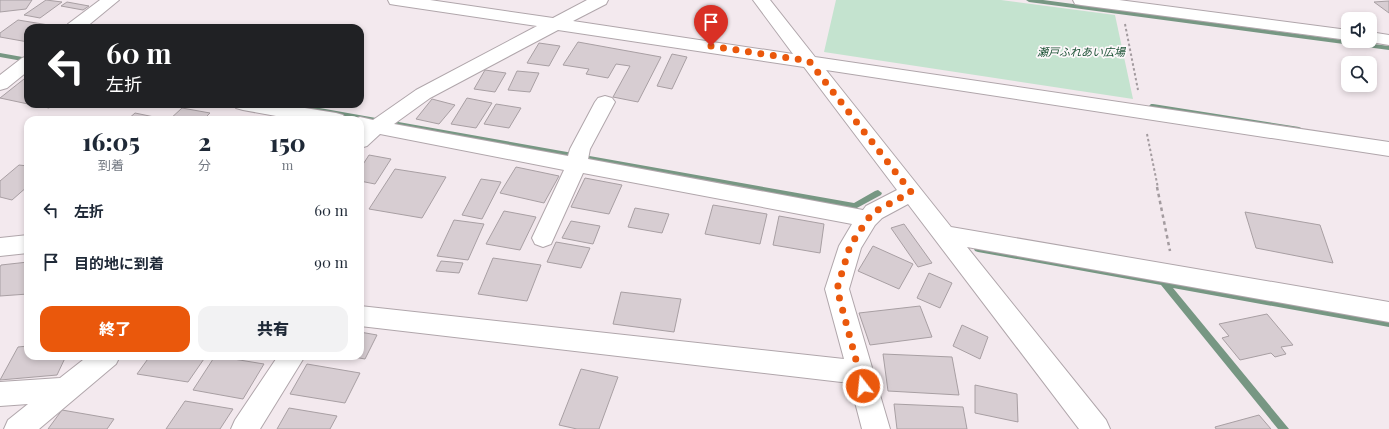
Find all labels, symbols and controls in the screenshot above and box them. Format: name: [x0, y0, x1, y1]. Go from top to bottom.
pin: [694, 5, 728, 46]
icon: arrive: [700, 11, 722, 33]
map controls: [1341, 12, 1377, 92]
button: sound: [1341, 12, 1377, 48]
text: 60 m: [106, 34, 172, 71]
icon: left: [40, 40, 92, 92]
park label: 瀬戸ふれあい広場: [1037, 44, 1127, 59]
button: search: [1341, 56, 1377, 92]
text: 左折: [106, 72, 142, 96]
text: 16:05: [82, 125, 140, 157]
text: 2: [198, 125, 211, 157]
text: 150: [269, 126, 306, 158]
text: 到着: [98, 156, 124, 173]
text: 分: [198, 156, 211, 173]
text: m: [282, 156, 293, 173]
icon: left: [40, 199, 62, 221]
text: 60 m: [314, 200, 348, 220]
text: 左折: [74, 201, 104, 221]
icon: arrive: [40, 251, 62, 273]
text: 90 m: [314, 252, 348, 272]
text: 目的地に到着: [74, 253, 164, 273]
button: 終了: [40, 306, 190, 352]
button: 共有: [198, 306, 348, 352]
position arrow: [842, 365, 884, 407]

